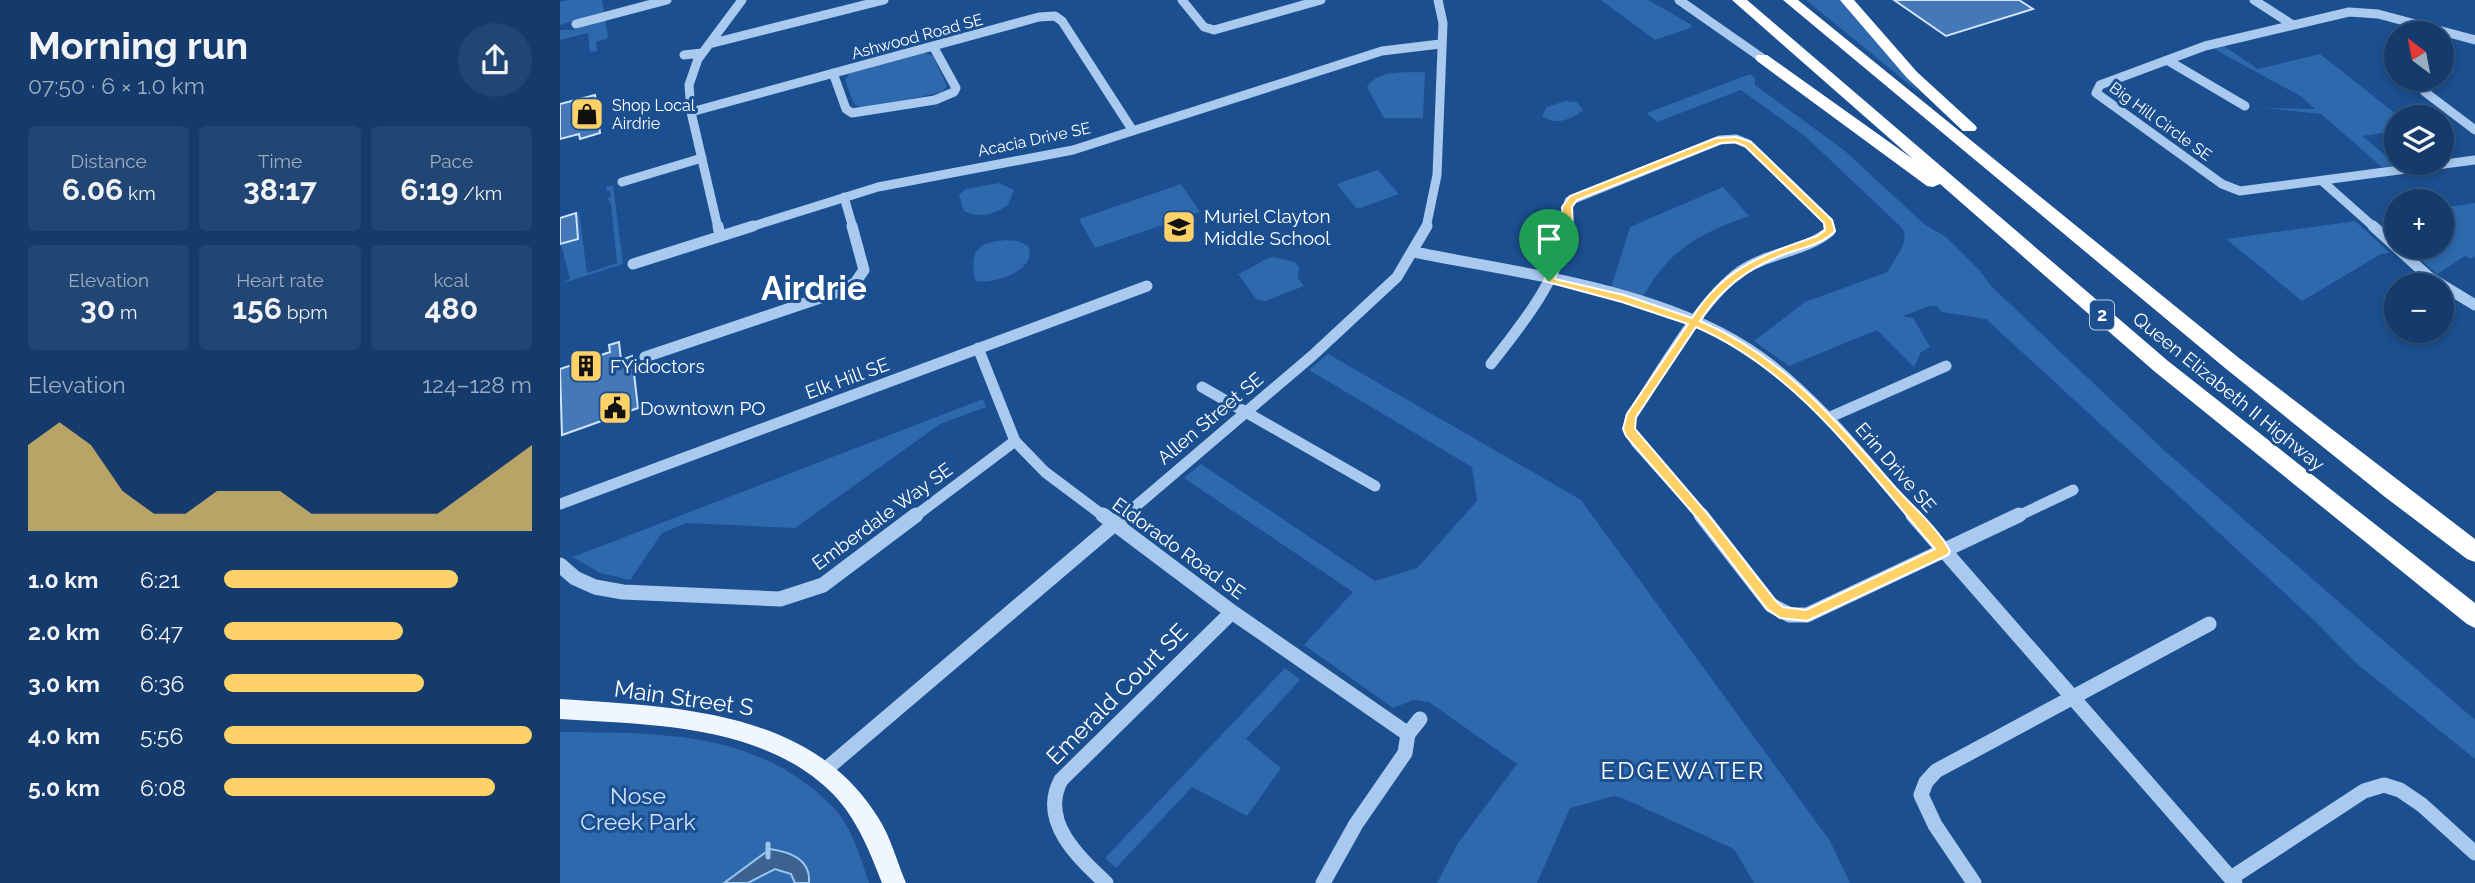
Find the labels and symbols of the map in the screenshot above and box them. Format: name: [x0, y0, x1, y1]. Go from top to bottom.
street label: Ashwood Road SE: [849, 10, 985, 63]
north arrow: [2384, 21, 2454, 91]
street label: Big Hill Circle SE: [2106, 78, 2216, 165]
shop icon: Shop Local Airdrie: [568, 95, 606, 133]
place label: Shop Local Airdrie: [612, 96, 696, 133]
street label: Acacia Drive SE: [976, 118, 1093, 161]
place label: Muriel Clayton Middle School: [1204, 205, 1331, 249]
school or university icon: Muriel Clayton Middle School: [1160, 208, 1198, 246]
pin: [1519, 209, 1579, 281]
district label: Airdrie: [761, 269, 867, 308]
road number: 2: [2090, 300, 2114, 330]
street label: Queen Elizabeth II Highway: [2129, 307, 2329, 475]
building icon: FYidoctors: [567, 347, 605, 385]
street label: Elk Hill SE: [802, 353, 892, 403]
place label: FYidoctors: [610, 355, 705, 377]
street label: Allen Street SE: [1153, 368, 1267, 468]
public building icon: Downtown PO: [596, 389, 634, 427]
place label: Downtown PO: [640, 397, 766, 419]
street label: Erin Drive SE: [1851, 418, 1941, 516]
street label: Emberdale Way SE: [808, 458, 956, 574]
street label: Eldorado Road SE: [1108, 493, 1250, 603]
street label: Emerald Court SE: [1041, 618, 1193, 770]
street label: Main Street S: [613, 674, 756, 721]
district label: EDGEWATER: [1601, 756, 1765, 785]
park label: Nose Creek Park: [580, 782, 696, 835]

